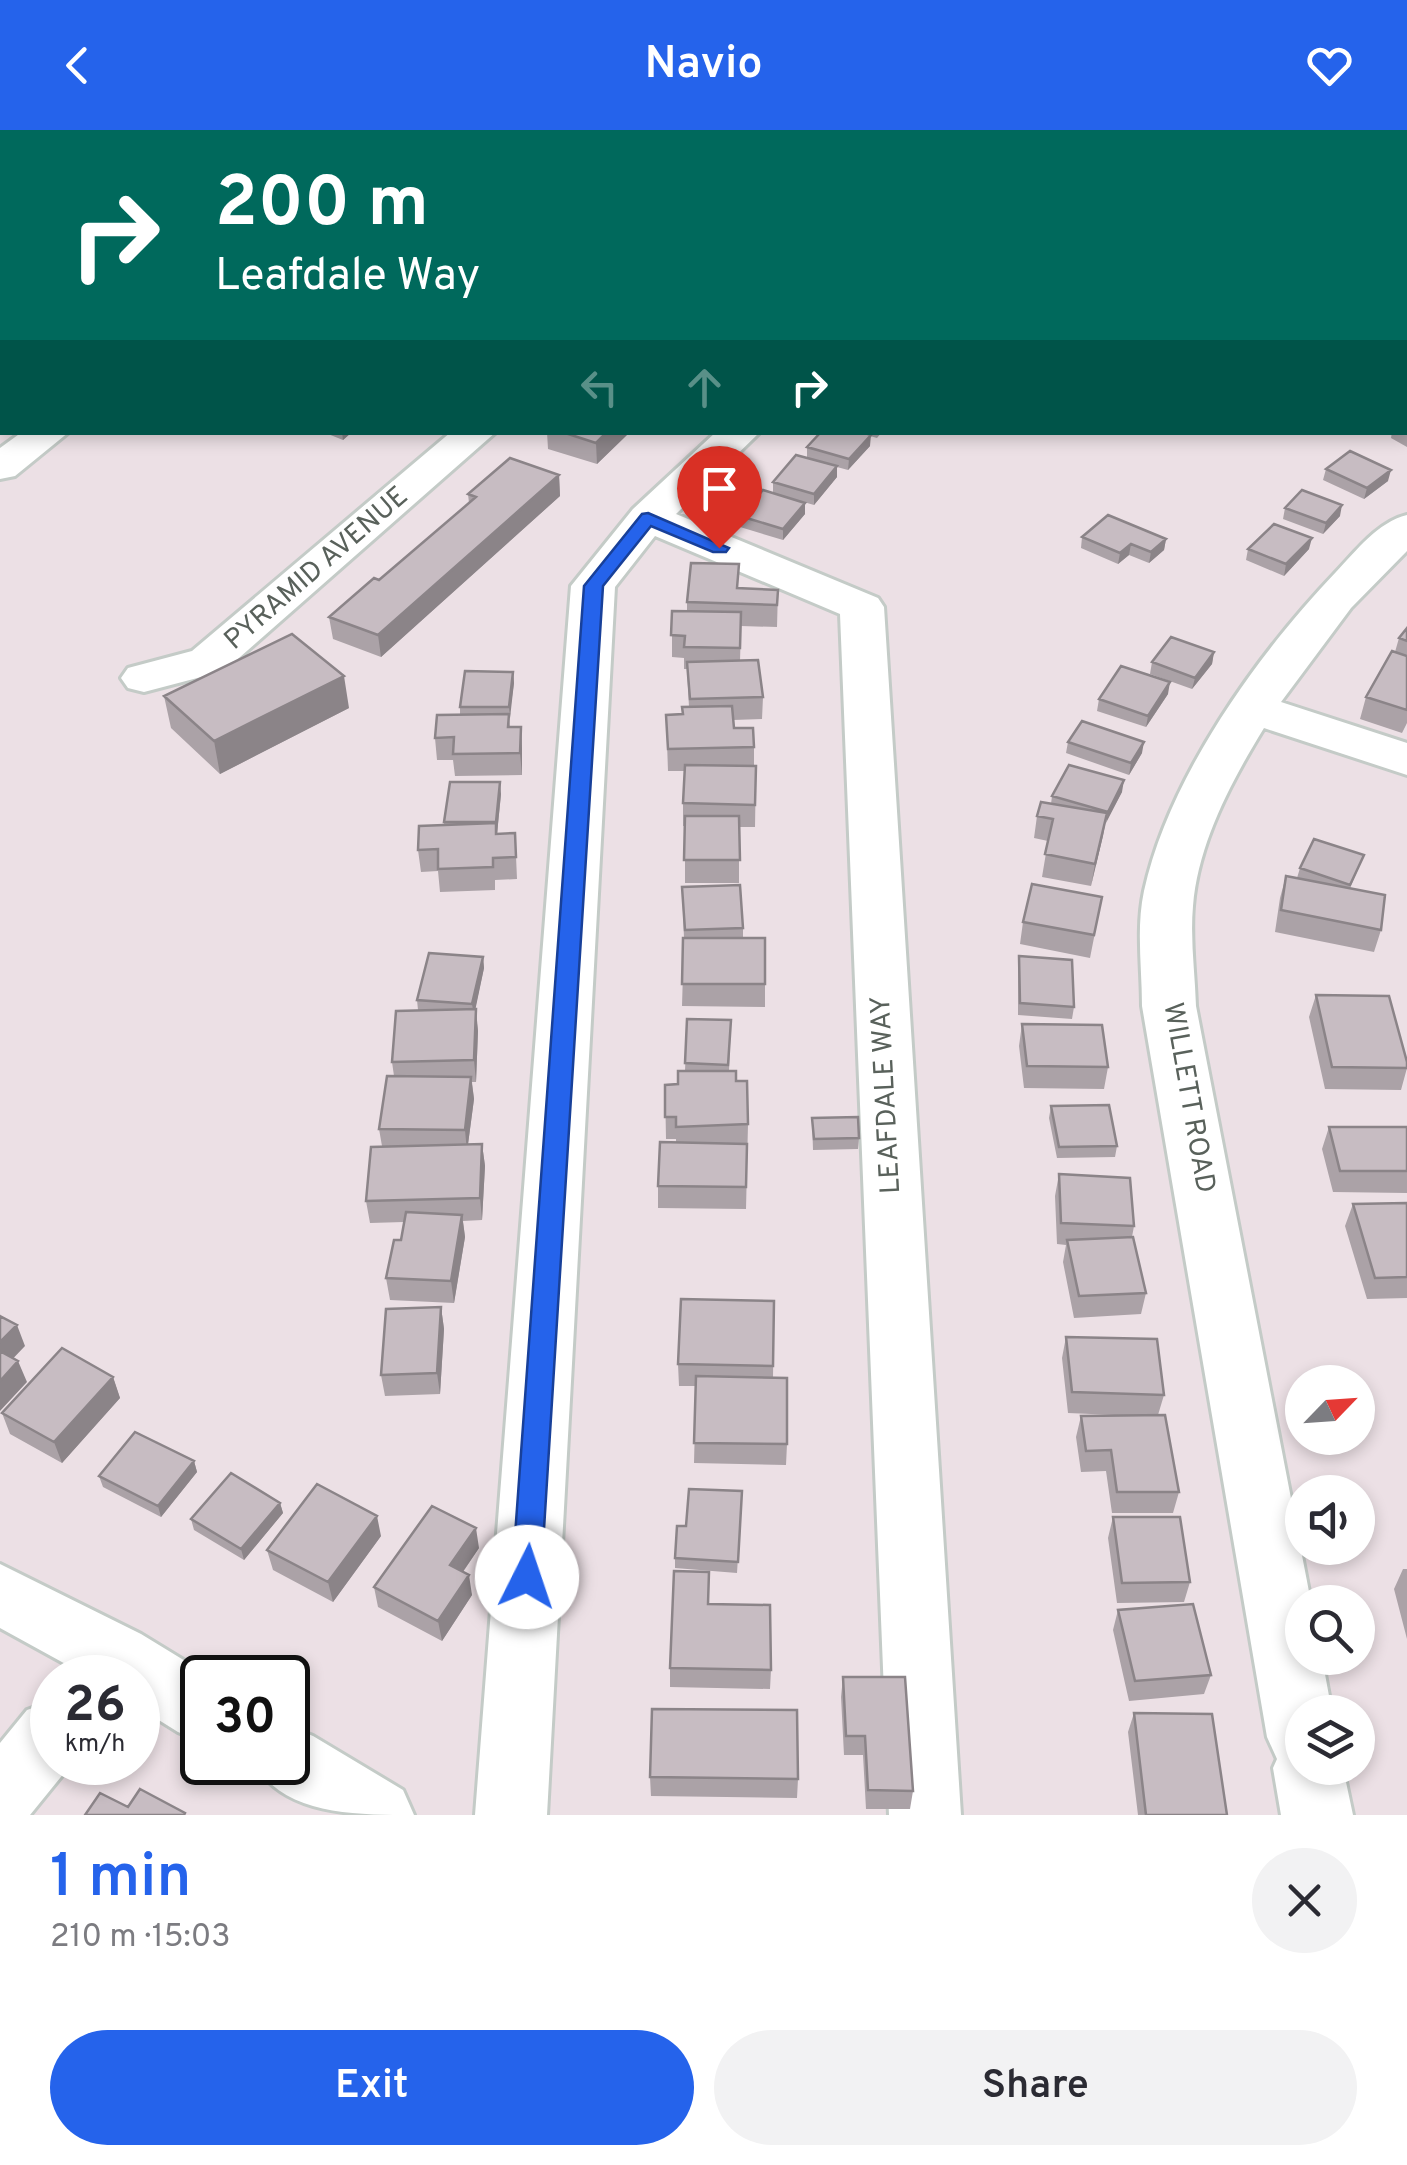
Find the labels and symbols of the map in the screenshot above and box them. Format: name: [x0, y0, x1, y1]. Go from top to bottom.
pin: [677, 446, 762, 549]
street label: PYRAMID AVENUE: [218, 479, 416, 659]
street label: LEAFDALE WAY: [864, 995, 910, 1195]
street label: WILLETT ROAD: [1154, 1000, 1222, 1196]
north arrow: [1285, 1365, 1375, 1455]
position arrow: [475, 1525, 579, 1629]
speed limit sign: 30: [180, 1655, 310, 1785]

